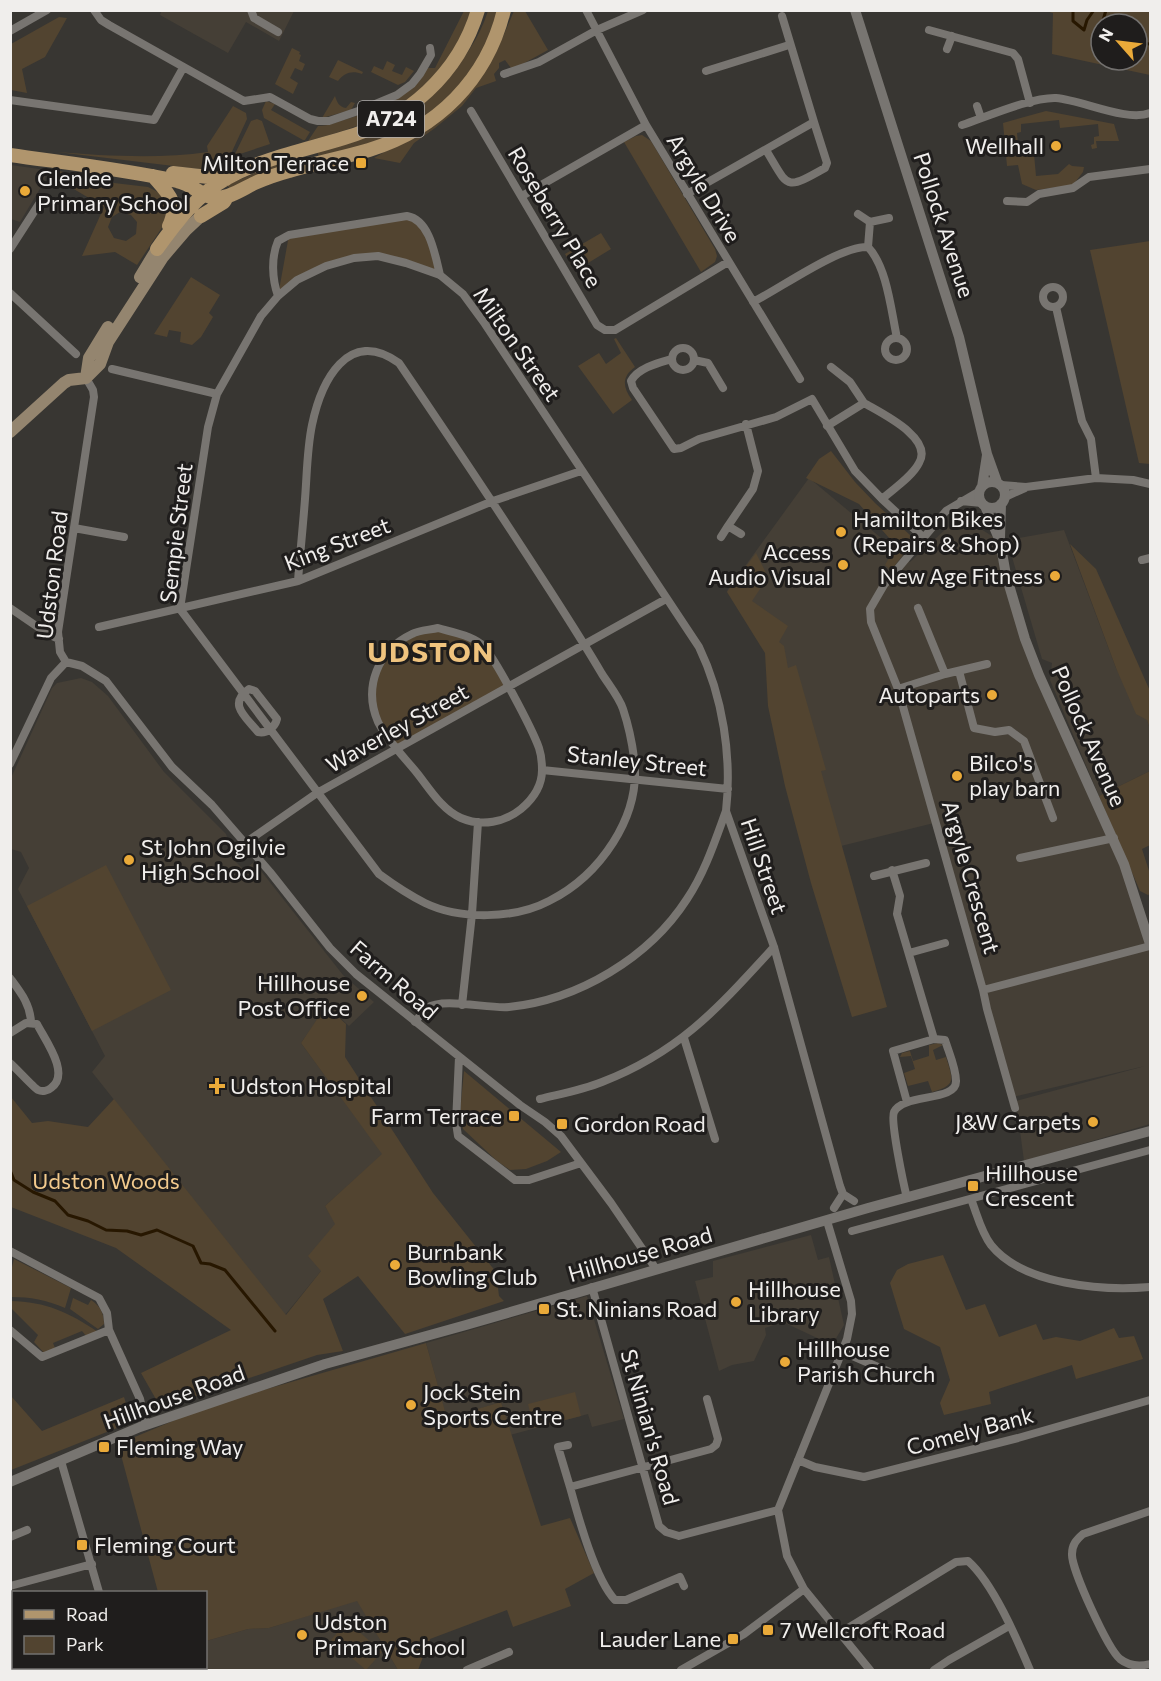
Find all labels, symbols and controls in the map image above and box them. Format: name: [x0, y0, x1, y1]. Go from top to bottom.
north arrow: [1089, 12, 1149, 72]
text: N: [1094, 25, 1117, 44]
road number: A724: [358, 101, 424, 137]
street label: Argyle Drive: [661, 129, 747, 247]
place label: Wellhall: [965, 132, 1044, 159]
marker: Wellhall: [1049, 139, 1063, 153]
street label: Roseberry Place: [503, 141, 608, 292]
place label: Milton Terrace: [203, 149, 349, 176]
street label: Pollock Avenue: [908, 149, 981, 301]
marker: Milton Terrace: [354, 156, 368, 170]
place label: Glenlee Primary School: [37, 164, 189, 216]
marker: Glenlee Primary School: [18, 184, 32, 198]
street label: Milton Street: [468, 281, 567, 406]
street label: Sempie Street: [154, 462, 197, 604]
place label: Hamilton Bikes (Repairs & Shop): [853, 505, 1020, 557]
street label: Udston Road: [30, 509, 73, 641]
street label: King Street: [280, 511, 394, 576]
marker: Hamilton Bikes (Repairs & Shop): [834, 525, 848, 539]
place label: Access Audio Visual: [708, 538, 831, 590]
marker: Access Audio Visual: [836, 558, 850, 572]
place label: New Age Fitness: [880, 562, 1043, 589]
marker: New Age Fitness: [1048, 569, 1062, 583]
district label: UDSTON: [367, 634, 495, 668]
street label: Pollock Avenue: [1046, 661, 1133, 810]
street label: Waverley Street: [321, 677, 473, 778]
place label: Autoparts: [878, 681, 980, 708]
marker: Autoparts: [985, 688, 999, 702]
street label: Stanley Street: [566, 740, 708, 781]
place label: Bilco's play barn: [969, 749, 1060, 801]
marker: Bilco's play barn: [950, 769, 964, 783]
street label: Argyle Crescent: [937, 797, 1006, 956]
street label: Hill Street: [735, 814, 793, 917]
place label: St John Ogilvie High School: [141, 833, 286, 885]
marker: St John Ogilvie High School: [122, 853, 136, 867]
street label: Farm Road: [345, 934, 444, 1025]
place label: Hillhouse Post Office: [237, 969, 350, 1021]
marker: Hillhouse Post Office: [355, 989, 369, 1003]
place label: Udston Hospital: [230, 1072, 392, 1099]
marker: Udston Hospital: [208, 1077, 226, 1095]
place label: Farm Terrace: [371, 1102, 502, 1129]
place label: J&W Carpets: [955, 1108, 1081, 1135]
marker: Farm Terrace: [507, 1109, 521, 1123]
place label: Gordon Road: [574, 1110, 706, 1137]
marker: J&W Carpets: [1086, 1115, 1100, 1129]
marker: Gordon Road: [555, 1117, 569, 1131]
place label: Hillhouse Crescent: [985, 1159, 1078, 1211]
park label: Udston Woods: [32, 1167, 180, 1194]
marker: Hillhouse Crescent: [966, 1179, 980, 1193]
street label: Hillhouse Road: [565, 1220, 715, 1287]
place label: Burnbank Bowling Club: [407, 1238, 538, 1290]
marker: Burnbank Bowling Club: [388, 1258, 402, 1272]
place label: Hillhouse Library: [748, 1275, 841, 1327]
place label: St. Ninians Road: [556, 1295, 717, 1322]
marker: Hillhouse Library: [729, 1295, 743, 1309]
marker: St. Ninians Road: [537, 1302, 551, 1316]
place label: Hillhouse Parish Church: [797, 1335, 935, 1387]
street label: St Ninian's Road: [615, 1346, 686, 1508]
marker: Hillhouse Parish Church: [778, 1355, 792, 1369]
street label: Hillhouse Road: [99, 1358, 248, 1435]
place label: Jock Stein Sports Centre: [423, 1378, 562, 1430]
marker: Jock Stein Sports Centre: [404, 1398, 418, 1412]
street label: Comely Bank: [903, 1401, 1036, 1460]
place label: Fleming Way: [116, 1433, 243, 1460]
marker: Fleming Way: [97, 1440, 111, 1454]
place label: Fleming Court: [94, 1531, 236, 1558]
marker: Fleming Court: [75, 1538, 89, 1552]
legend: [12, 1591, 207, 1669]
text: Road: [66, 1603, 108, 1625]
place label: Udston Primary School: [314, 1608, 466, 1660]
place label: 7 Wellcroft Road: [780, 1616, 945, 1643]
marker: 7 Wellcroft Road: [761, 1623, 775, 1637]
place label: Lauder Lane: [599, 1625, 721, 1652]
marker: Udston Primary School: [295, 1628, 309, 1642]
marker: Lauder Lane: [726, 1632, 740, 1646]
text: Park: [66, 1633, 104, 1655]

